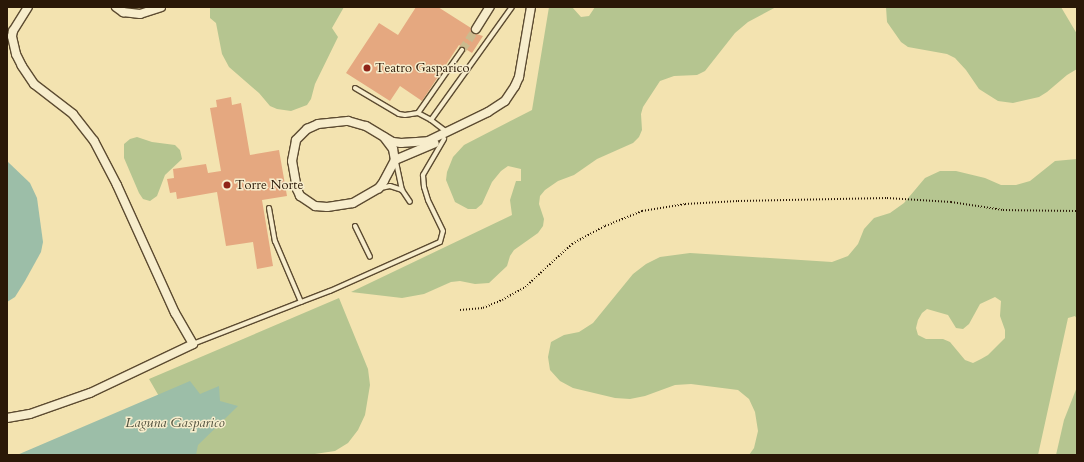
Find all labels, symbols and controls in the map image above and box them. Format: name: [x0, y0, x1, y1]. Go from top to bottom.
place label: Teatro Gasparico: [375, 60, 470, 76]
marker: Teatro Gasparico: [362, 63, 372, 73]
place label: Torre Norte: [235, 177, 303, 193]
marker: Torre Norte: [222, 180, 232, 190]
water label: Laguna Gasparico: [125, 415, 225, 431]

